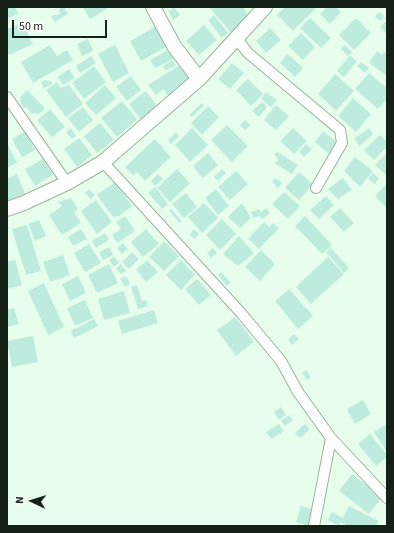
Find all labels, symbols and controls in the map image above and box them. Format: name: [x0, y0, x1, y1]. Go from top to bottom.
scale bar: [14, 12, 109, 38]
text: 50 m: [19, 18, 43, 35]
north arrow: [12, 481, 52, 521]
text: N: [12, 496, 27, 504]

